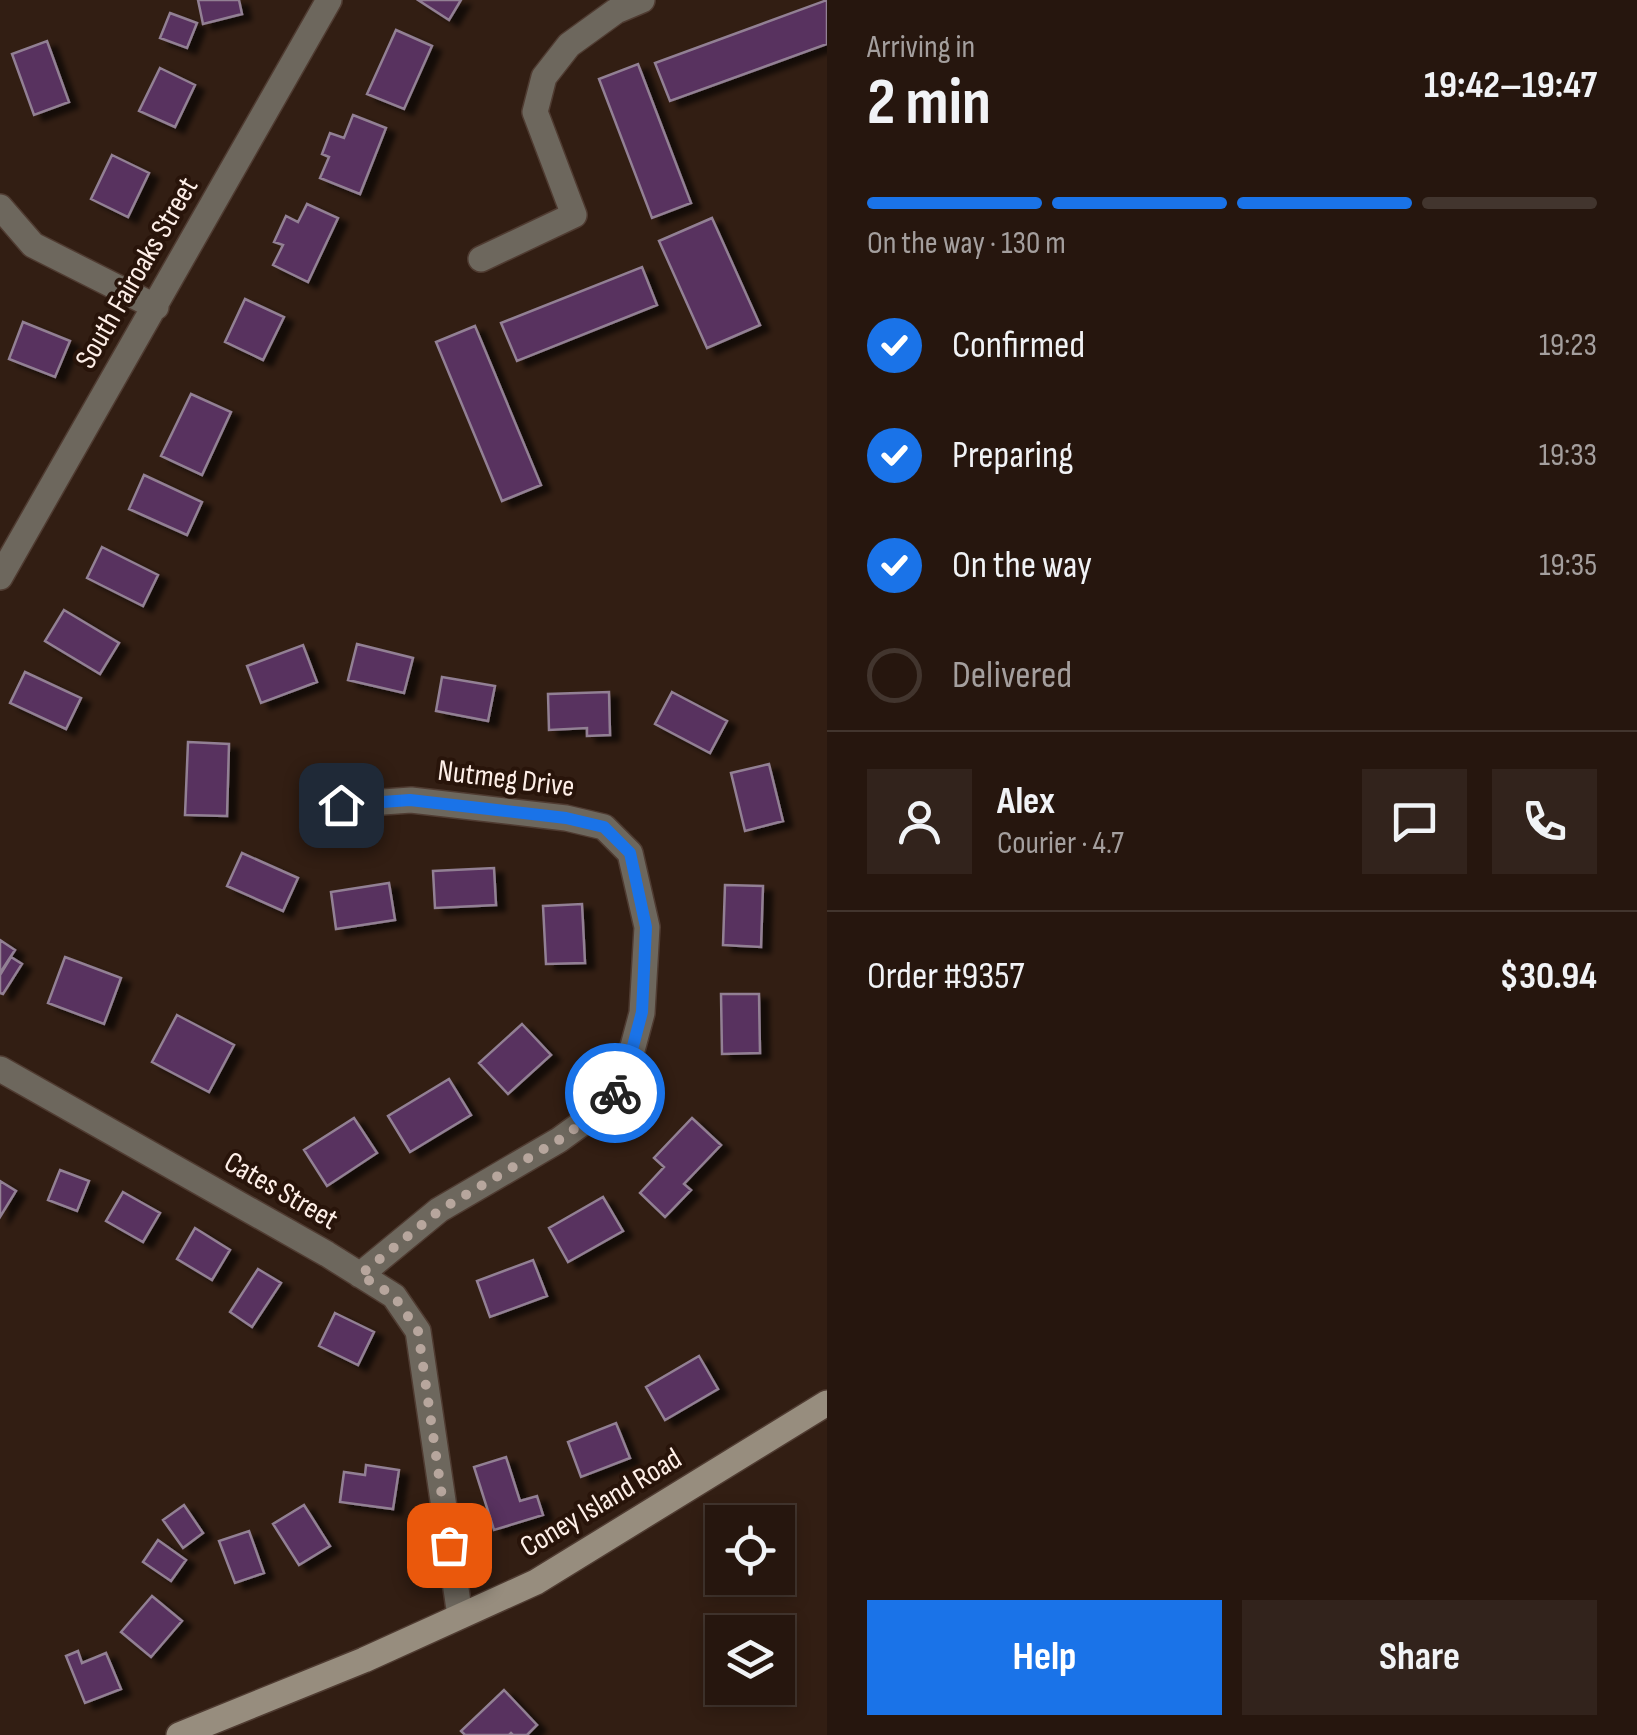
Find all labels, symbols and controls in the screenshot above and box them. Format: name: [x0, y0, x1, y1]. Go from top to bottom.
text: Arriving in: [867, 28, 975, 67]
text: 19:42–19:47: [1424, 63, 1597, 108]
text: 2 min: [867, 65, 991, 143]
street label: South Fairoaks Street: [68, 171, 206, 375]
text: On the way · 130 m: [867, 224, 1066, 263]
icon: check: [867, 318, 922, 373]
text: Confirmed: [952, 323, 1085, 368]
text: 19:23: [1539, 326, 1597, 365]
icon: check: [867, 428, 922, 483]
text: Preparing: [952, 433, 1073, 478]
text: 19:33: [1539, 436, 1597, 475]
icon: check: [867, 538, 922, 593]
text: On the way: [952, 543, 1092, 588]
text: 19:35: [1539, 546, 1597, 585]
text: Delivered: [952, 653, 1072, 698]
street label: Nutmeg Drive: [436, 753, 576, 805]
pin: [299, 763, 384, 848]
button: person: [867, 769, 972, 874]
button: chat: [1362, 769, 1467, 874]
button: phone: [1492, 769, 1597, 874]
icon: home: [314, 778, 369, 833]
text: Alex: [997, 779, 1055, 824]
text: Courier · 4.7: [997, 824, 1124, 863]
text: Order #9357: [867, 954, 1024, 999]
text: $30.94: [1499, 954, 1597, 999]
courier: [565, 1043, 665, 1143]
icon: bike: [588, 1066, 643, 1121]
street label: Cates Street: [218, 1144, 344, 1238]
street label: Coney Island Road: [514, 1441, 688, 1565]
pin: [407, 1503, 492, 1588]
map controls: [705, 1505, 795, 1705]
button: locate: [705, 1505, 795, 1595]
icon: bag: [422, 1518, 477, 1573]
button: Help: [867, 1600, 1222, 1715]
button: Share: [1242, 1600, 1597, 1715]
button: layers: [705, 1615, 795, 1705]

